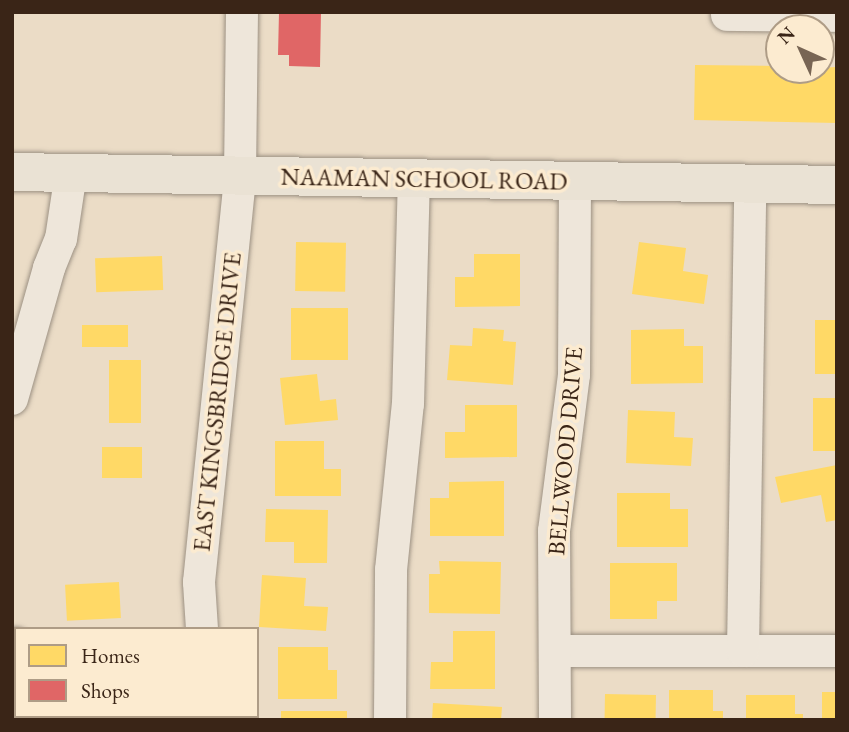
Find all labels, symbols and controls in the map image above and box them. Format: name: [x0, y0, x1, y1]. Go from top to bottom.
north arrow: [765, 14, 835, 84]
text: N: [772, 21, 800, 49]
street label: NAAMAN SCHOOL ROAD: [280, 162, 568, 196]
street label: EAST KINGSBRIDGE DRIVE: [187, 251, 247, 553]
street label: BELLWOOD DRIVE: [542, 345, 588, 557]
legend: [14, 627, 259, 718]
text: Homes: [81, 642, 140, 669]
text: Shops: [81, 677, 130, 704]

